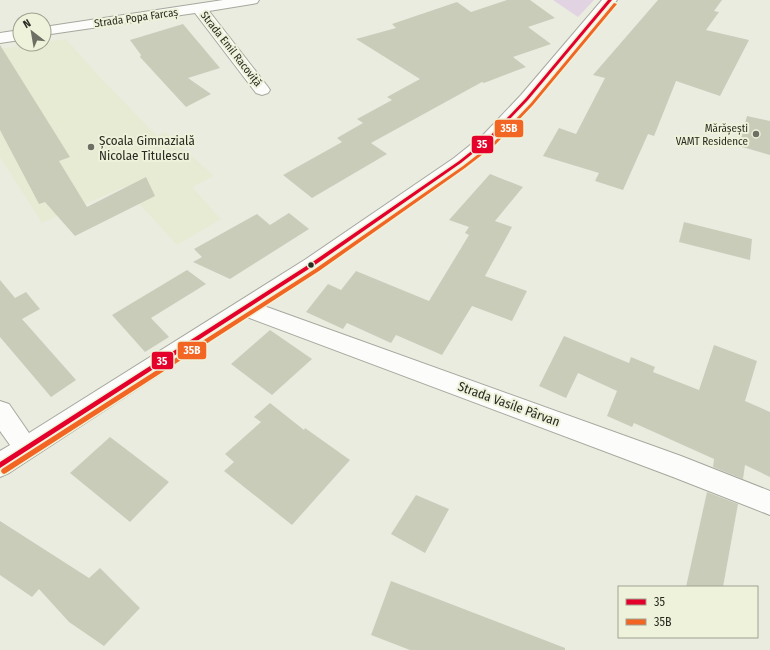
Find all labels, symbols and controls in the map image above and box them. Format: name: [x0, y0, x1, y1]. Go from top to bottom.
street label: Strada Popa Farcaș: [93, 6, 179, 30]
street label: Strada Emil Racoviță: [198, 9, 264, 89]
north arrow: [12, 12, 52, 52]
text: N: [21, 17, 33, 31]
line badge: 35B: [494, 119, 524, 138]
text: 35B: [500, 122, 517, 135]
place label: Mărășești VAMT Residence: [676, 122, 748, 148]
marker: Mărășești VAMT Residence: [751, 129, 761, 139]
place label: Școala Gimnazială Nicolae Titulescu: [99, 133, 195, 163]
line badge: 35: [471, 135, 494, 154]
text: 35: [476, 138, 488, 151]
marker: Școala Gimnazială Nicolae Titulescu: [86, 142, 96, 152]
unlabelled marker: [306, 260, 316, 270]
line badge: 35B: [177, 341, 207, 360]
text: 35B: [183, 344, 200, 357]
line badge: 35: [151, 351, 174, 370]
text: 35: [156, 355, 168, 368]
street label: Strada Vasile Pârvan: [456, 379, 562, 429]
legend: [618, 586, 758, 638]
text: 35: [654, 595, 665, 609]
text: 35B: [654, 615, 672, 629]

